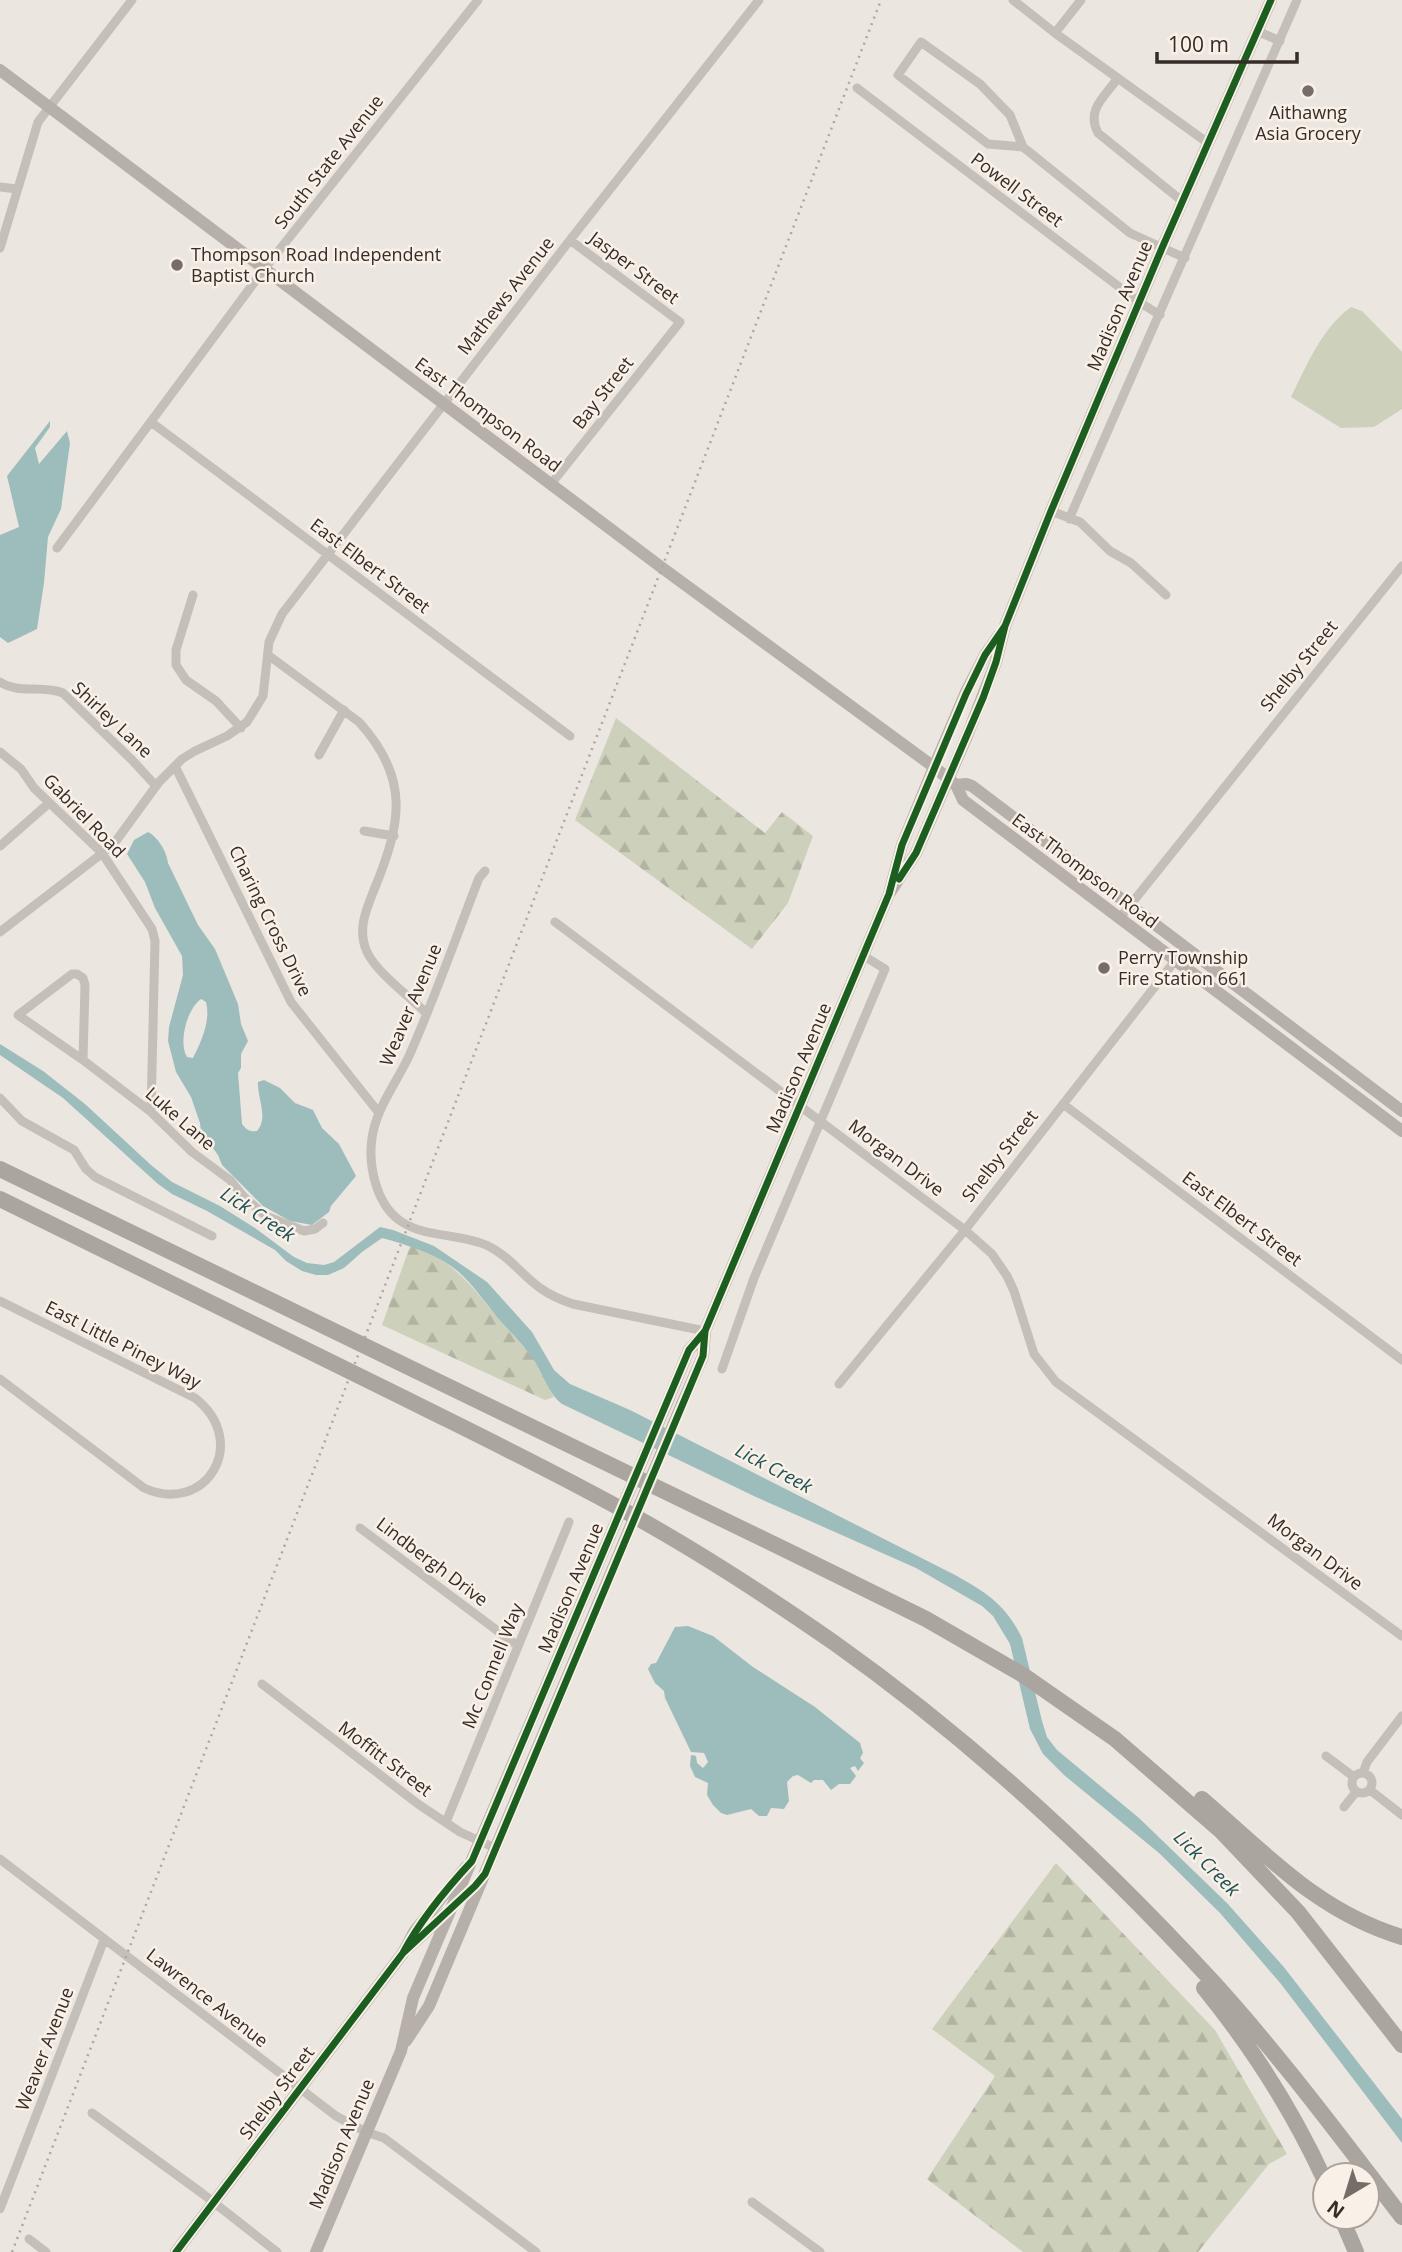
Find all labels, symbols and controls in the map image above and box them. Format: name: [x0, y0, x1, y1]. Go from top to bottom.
scale bar: [1157, 21, 1297, 65]
text: 100 m: [1168, 30, 1229, 58]
marker: Aithawng Asia Grocery: [1300, 83, 1316, 99]
street label: South State Avenue: [268, 89, 388, 233]
place label: Aithawng Asia Grocery: [1255, 100, 1362, 145]
street label: Powell Street: [967, 147, 1069, 232]
street label: Jasper Street: [583, 224, 684, 309]
street label: Mathews Avenue: [452, 231, 559, 359]
street label: Madison Avenue: [1081, 237, 1157, 375]
place label: Thompson Road Independent Baptist Church: [191, 242, 441, 287]
marker: Thompson Road Independent Baptist Church: [169, 257, 185, 273]
street label: East Thompson Road: [411, 351, 567, 477]
street label: Bay Street: [566, 351, 638, 434]
street label: East Elbert Street: [306, 512, 435, 618]
street label: Shelby Street: [1254, 615, 1342, 716]
street label: Shirley Lane: [67, 676, 158, 763]
street label: Gabriel Road: [38, 768, 131, 863]
street label: East Thompson Road: [1008, 807, 1164, 933]
street label: Charing Cross Drive: [224, 841, 318, 1000]
street label: Weaver Avenue: [374, 940, 447, 1069]
place label: Perry Township Fire Station 661: [1118, 945, 1249, 990]
marker: Perry Township Fire Station 661: [1096, 960, 1112, 976]
street label: Madison Avenue: [760, 999, 836, 1137]
street label: Luke Lane: [141, 1081, 221, 1155]
street label: Shelby Street: [956, 1104, 1043, 1206]
street label: Morgan Drive: [844, 1113, 949, 1201]
street label: East Elbert Street: [1178, 1165, 1307, 1271]
water label: Lick Creek: [216, 1180, 301, 1248]
street label: East Little Piney Way: [42, 1294, 206, 1394]
water label: Lick Creek: [731, 1437, 818, 1499]
street label: Morgan Drive: [1263, 1507, 1368, 1595]
street label: Lindbergh Drive: [372, 1511, 493, 1611]
street label: Madison Avenue: [532, 1519, 608, 1657]
street label: Mc Connell Way: [456, 1598, 529, 1732]
street label: Moffitt Street: [334, 1715, 437, 1801]
water label: Lick Creek: [1168, 1824, 1246, 1902]
street label: Lawrence Avenue: [142, 1942, 273, 2052]
street label: Weaver Avenue: [9, 1983, 79, 2114]
street label: Shelby Street: [233, 2041, 319, 2144]
street label: Madison Avenue: [303, 2075, 379, 2213]
north arrow: [1311, 2161, 1381, 2231]
text: N: [1321, 2194, 1350, 2224]

